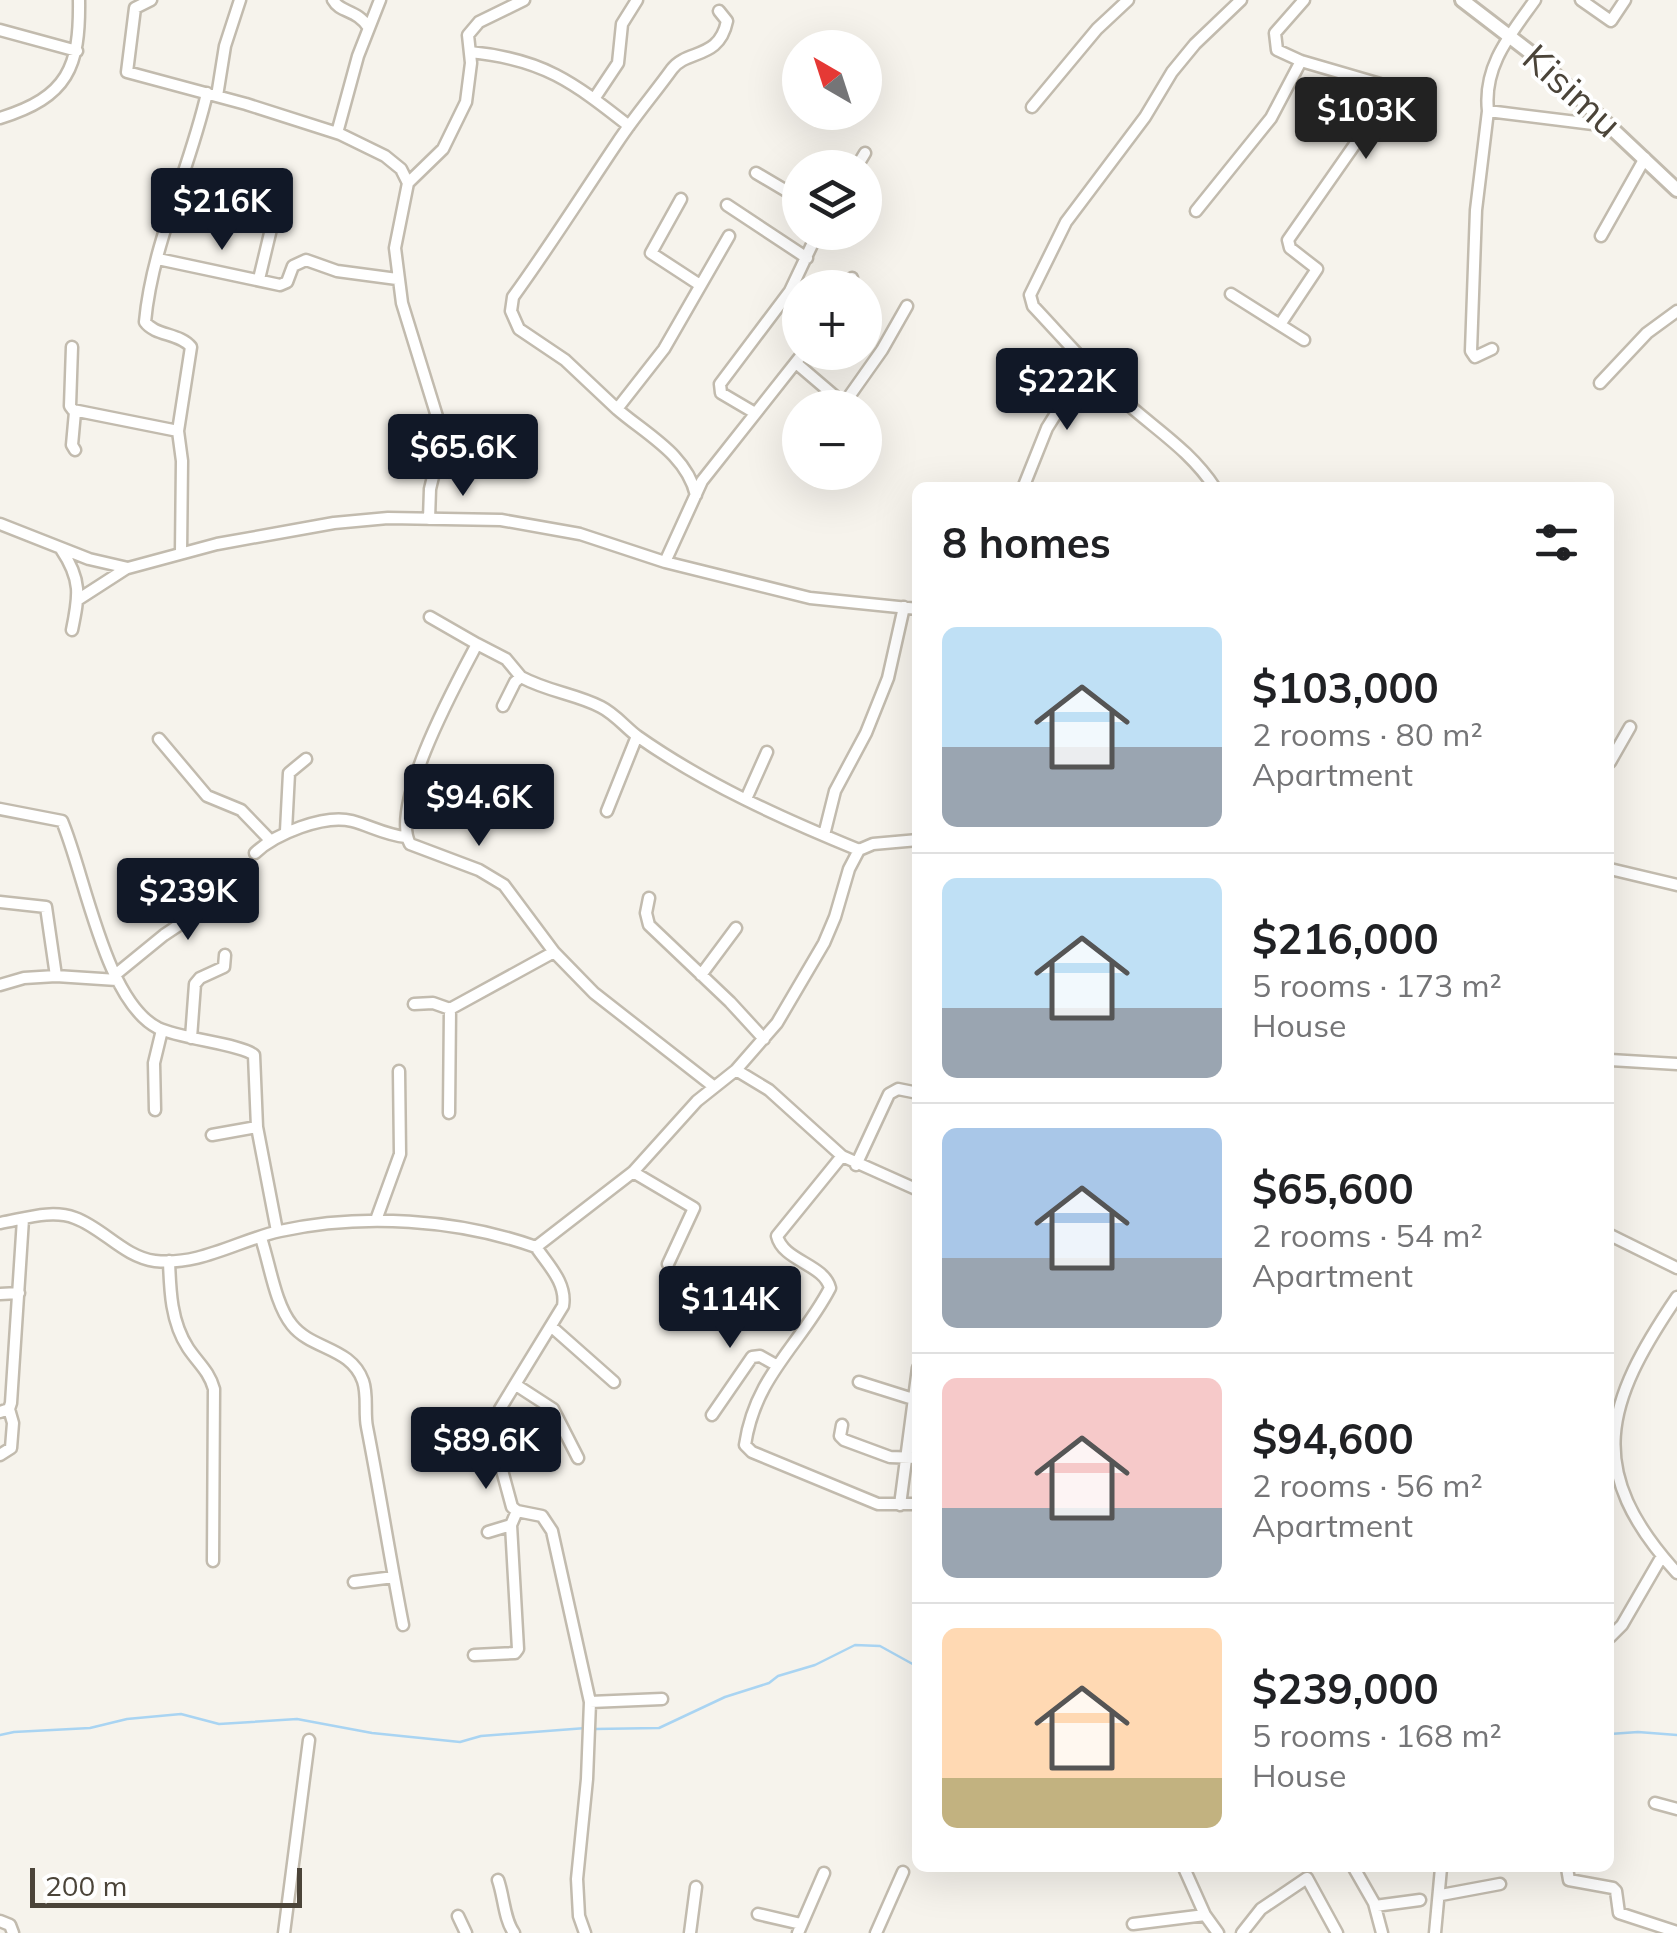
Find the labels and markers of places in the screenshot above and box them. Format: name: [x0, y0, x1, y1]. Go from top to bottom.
pin: $103K: [1296, 77, 1436, 162]
pin: $216K: [152, 168, 292, 253]
pin: $222K: [997, 348, 1137, 433]
pin: $65.6K: [382, 414, 544, 499]
pin: $94.6K: [398, 764, 560, 849]
pin: $239K: [118, 858, 258, 943]
pin: $114K: [660, 1266, 800, 1351]
pin: $89.6K: [405, 1407, 567, 1492]

